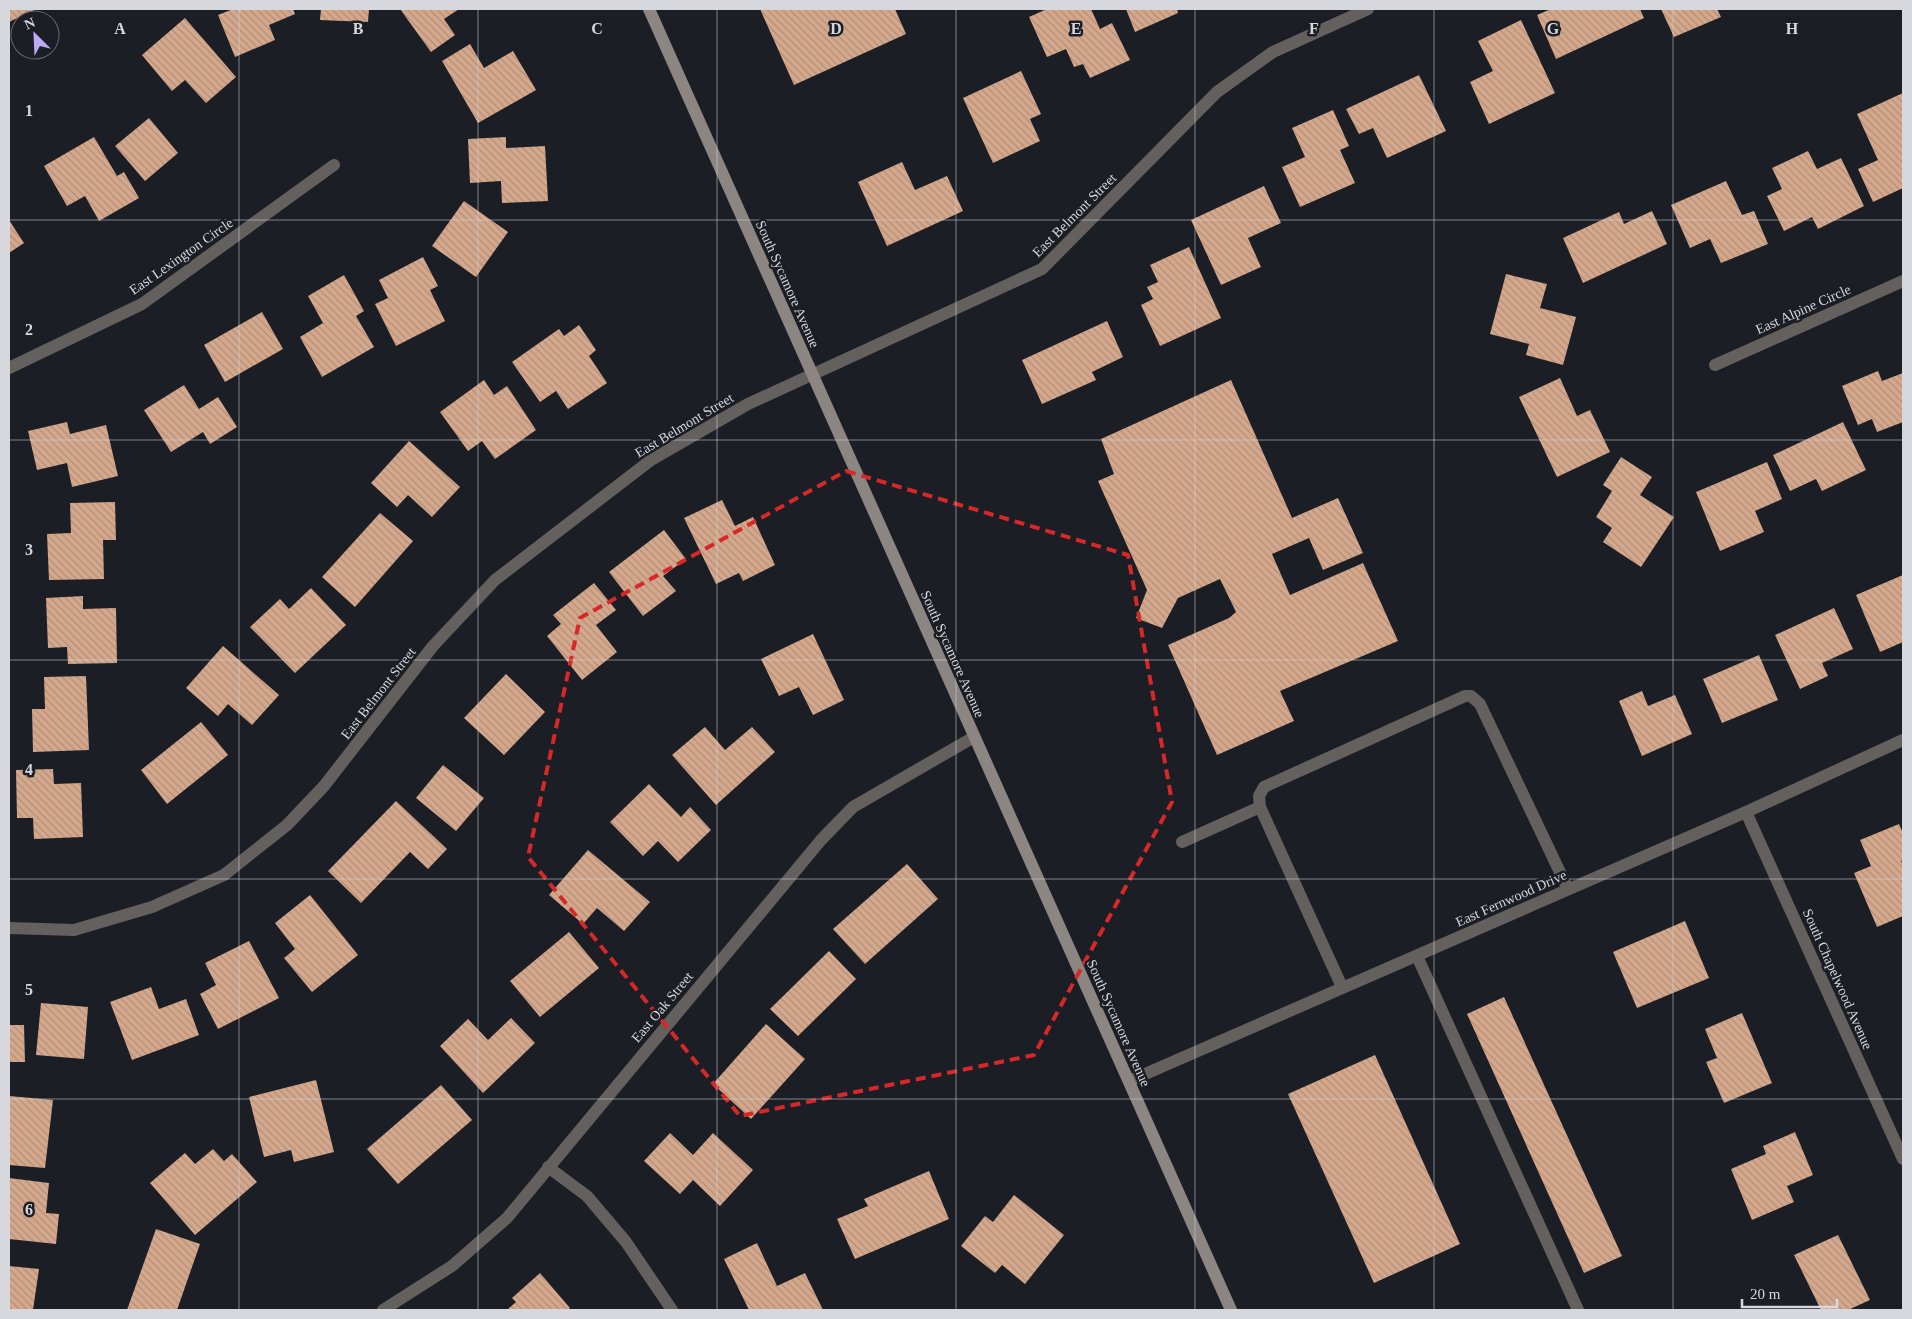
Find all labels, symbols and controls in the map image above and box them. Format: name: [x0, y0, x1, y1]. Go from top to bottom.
north arrow: [10, 10, 60, 60]
text: N: [22, 15, 38, 32]
text: A: [114, 20, 126, 37]
text: B: [353, 20, 364, 37]
text: C: [591, 20, 603, 37]
text: D: [830, 20, 842, 37]
text: E: [1071, 20, 1081, 37]
text: F: [1309, 20, 1319, 37]
text: G: [1547, 20, 1560, 37]
text: H: [1786, 20, 1799, 37]
text: 1: [25, 102, 33, 119]
street label: East Belmont Street: [1029, 170, 1119, 260]
street label: East Lexington Circle: [127, 215, 236, 298]
street label: South Sycamore Avenue: [753, 218, 822, 350]
street label: East Alpine Circle: [1753, 282, 1853, 337]
text: 2: [25, 321, 33, 338]
street label: East Belmont Street: [632, 390, 736, 461]
text: 3: [25, 541, 33, 558]
street label: South Sycamore Avenue: [918, 588, 987, 720]
street label: East Belmont Street: [338, 644, 419, 742]
text: 4: [25, 761, 33, 778]
street label: East Fernwood Drive: [1453, 867, 1569, 930]
street label: South Chapelwood Avenue: [1800, 907, 1875, 1052]
street label: South Sycamore Avenue: [1084, 957, 1153, 1089]
street label: East Oak Street: [629, 969, 696, 1046]
text: 5: [25, 981, 33, 998]
text: 6: [25, 1201, 33, 1218]
scale bar: [1742, 1276, 1837, 1308]
text: 20 m: [1750, 1286, 1781, 1302]

